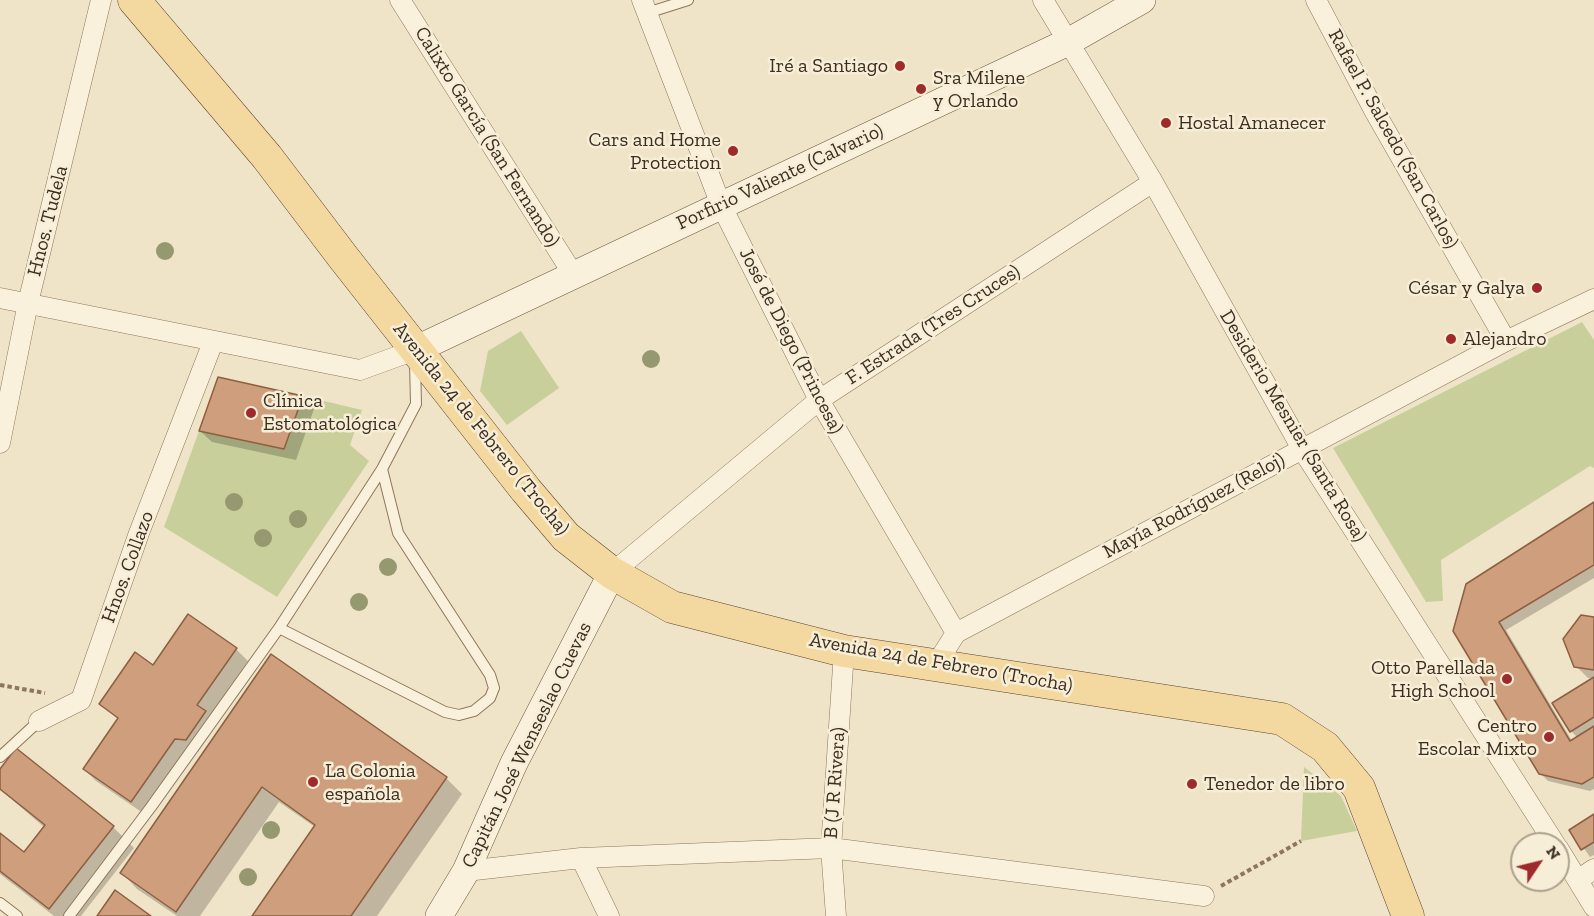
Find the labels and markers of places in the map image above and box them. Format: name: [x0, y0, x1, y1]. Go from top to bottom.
place label: Iré a Santiago: [769, 54, 888, 78]
marker: Iré a Santiago: [893, 59, 907, 73]
place label: Sra Milene y Orlando: [933, 66, 1025, 113]
marker: Sra Milene y Orlando: [914, 82, 928, 96]
place label: Hostal Amanecer: [1178, 111, 1326, 135]
marker: Hostal Amanecer: [1159, 116, 1173, 130]
place label: Cars and Home Protection: [589, 128, 721, 175]
marker: Cars and Home Protection: [726, 144, 740, 158]
place label: César y Galya: [1408, 276, 1525, 300]
marker: César y Galya: [1530, 281, 1544, 295]
place label: Alejandro: [1463, 327, 1546, 351]
marker: Alejandro: [1444, 332, 1458, 346]
place label: Clínica Estomatológica: [263, 389, 397, 436]
marker: Clínica Estomatológica: [244, 406, 258, 420]
place label: Otto Parellada High School: [1371, 656, 1495, 703]
marker: Otto Parellada High School: [1500, 672, 1514, 686]
place label: Centro Escolar Mixto: [1418, 714, 1537, 761]
marker: Centro Escolar Mixto: [1542, 730, 1556, 744]
place label: La Colonia española: [325, 759, 416, 806]
place label: Tenedor de libro: [1204, 772, 1345, 796]
marker: La Colonia española: [306, 775, 320, 789]
marker: Tenedor de libro: [1185, 777, 1199, 791]

